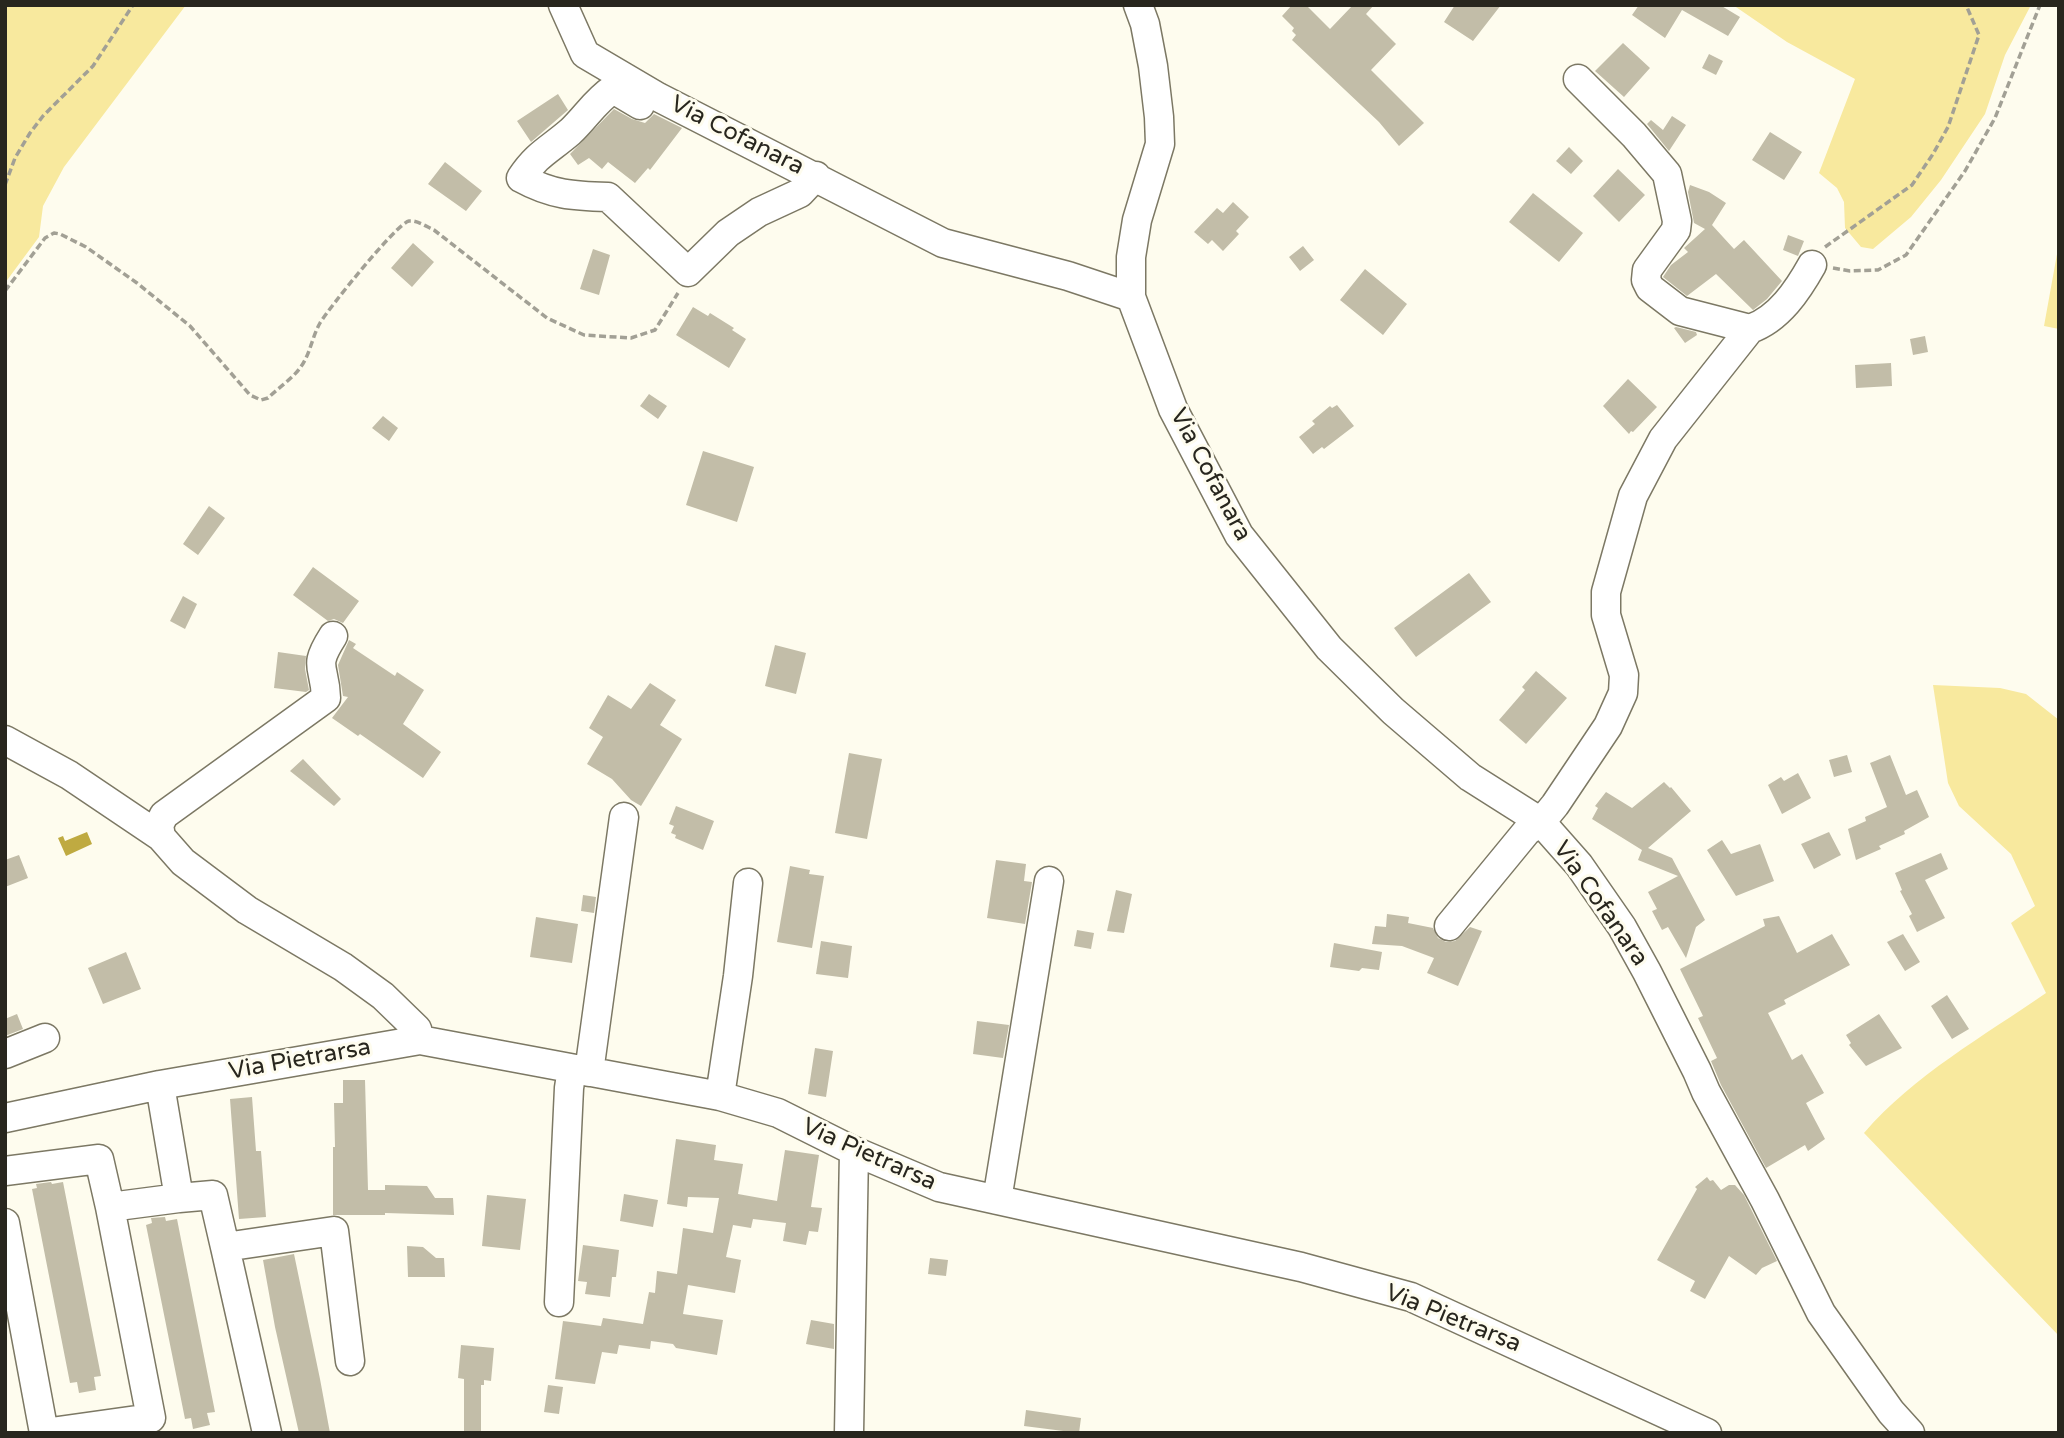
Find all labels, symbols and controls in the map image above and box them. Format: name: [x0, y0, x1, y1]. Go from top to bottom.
street label: Via Cofanara: [665, 90, 809, 182]
street label: Via Cofanara: [1163, 404, 1257, 546]
street label: Via Cofanara: [1546, 836, 1654, 972]
street label: Via Pietrarsa: [227, 1033, 373, 1087]
street label: Via Pietrarsa: [798, 1113, 940, 1197]
street label: Via Pietrarsa: [1381, 1279, 1525, 1359]

